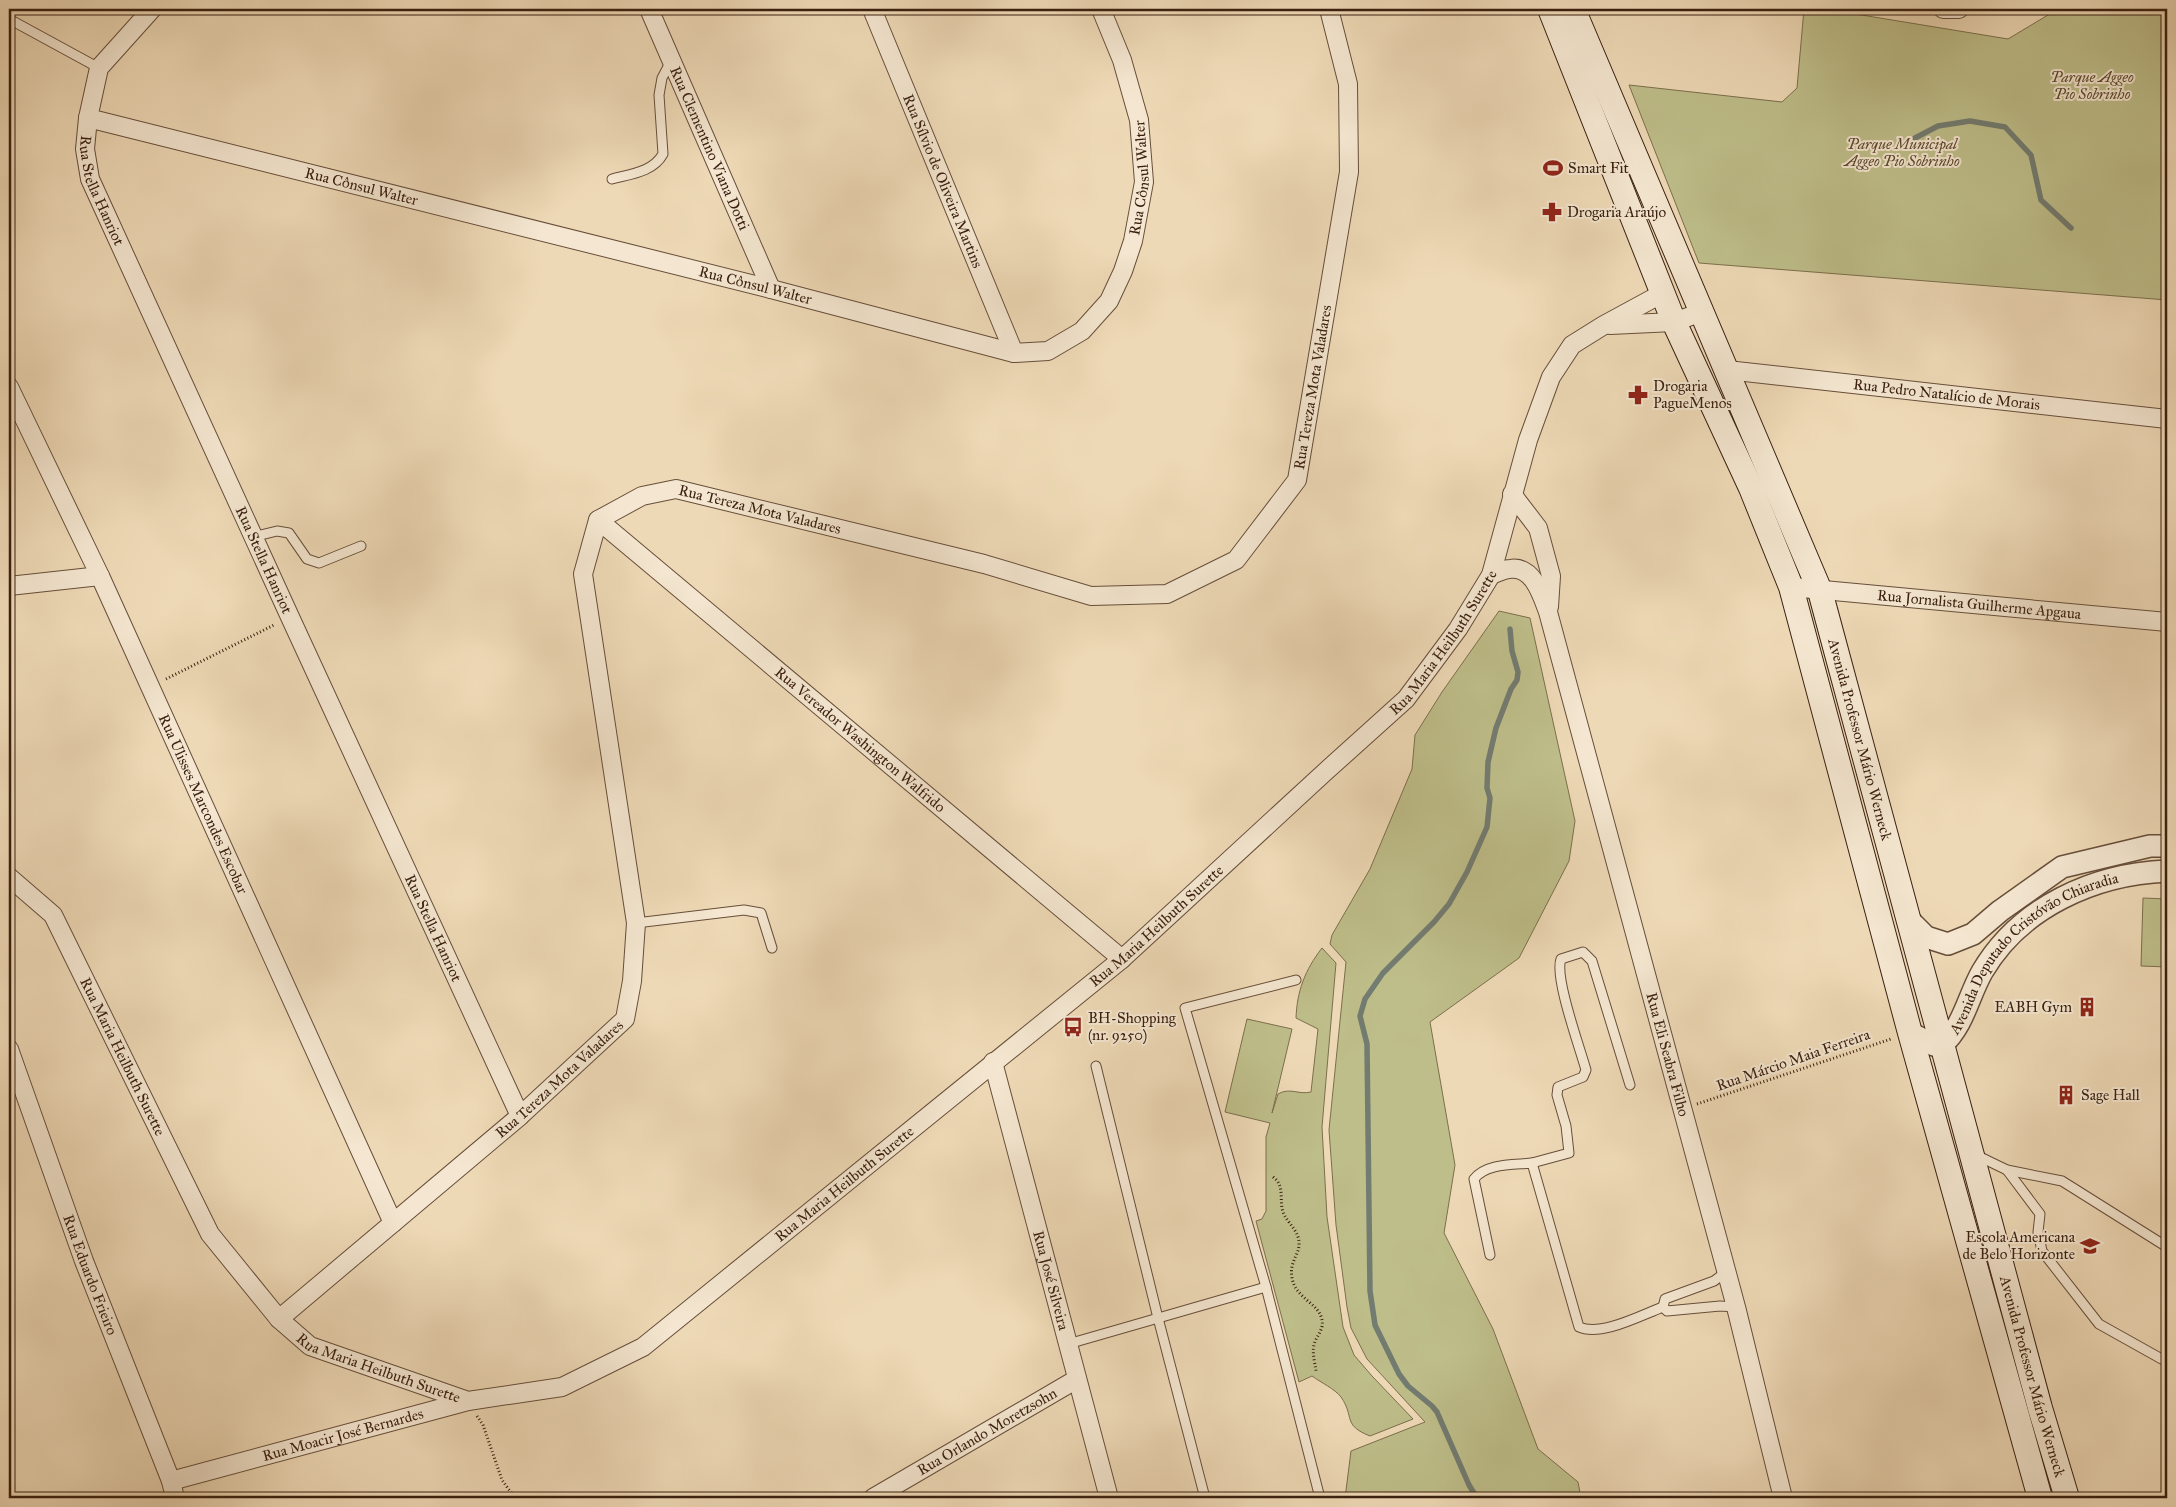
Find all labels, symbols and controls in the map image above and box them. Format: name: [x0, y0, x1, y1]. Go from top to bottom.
street label: Rua Clementino Viana Dotti: [666, 64, 753, 233]
park label: Parque Aggeo Pio Sobrinho: [2050, 68, 2134, 103]
street label: Rua Sílvio de Oliveira Martins: [899, 91, 987, 271]
street label: Rua Cônsul Walter: [1125, 119, 1153, 237]
street label: Rua Stella Hanriot: [76, 135, 128, 249]
park label: Parque Municipal Aggeo Pio Sobrinho: [1842, 135, 1960, 170]
sports icon: Smart Fit: [1542, 157, 1564, 179]
place label: Smart Fit: [1568, 159, 1630, 177]
street label: Rua Cônsul Walter: [303, 164, 420, 209]
pharmacy icon: Drogaria Araújo: [1541, 201, 1563, 223]
place label: Drogaria Araújo: [1567, 203, 1666, 221]
street label: Rua Cônsul Walter: [697, 262, 814, 308]
street label: Rua Tereza Mota Valadares: [1290, 304, 1335, 471]
street label: Rua Pedro Natalício de Morais: [1852, 375, 2041, 414]
place label: Drogaria PagueMenos: [1653, 377, 1732, 412]
pharmacy icon: Drogaria PagueMenos: [1627, 384, 1649, 406]
street label: Rua Tereza Mota Valadares: [677, 481, 843, 538]
street label: Rua Stella Hanriot: [232, 504, 297, 617]
street label: Rua Maria Heilbuth Surette: [1386, 569, 1501, 719]
street label: Rua Jornalista Guilherme Apgaua: [1876, 586, 2083, 623]
street label: Avenida Professor Mário Werneck: [1824, 636, 1896, 842]
street label: Rua Vereador Washington Walfrido: [771, 663, 949, 816]
street label: Rua Ulisses Marcondes Escobar: [155, 711, 252, 897]
street label: Rua Maria Heilbuth Surette: [1086, 861, 1227, 991]
street label: Avenida Deputado Cristóvão Chiaradia: [1945, 869, 2121, 1038]
street label: Rua Stella Hanriot: [401, 872, 466, 985]
street label: Rua Maria Heilbuth Surette: [76, 975, 169, 1139]
street label: Rua Eli Seabra Filho: [1642, 990, 1693, 1119]
building icon: EABH Gym: [2076, 996, 2098, 1018]
place label: EABH Gym: [1995, 998, 2072, 1016]
place label: BH-Shopping (nr. 9250): [1088, 1009, 1177, 1045]
street label: Rua Tereza Mota Valadares: [492, 1016, 627, 1142]
bus stop icon: BH-Shopping (nr. 9250): [1062, 1016, 1084, 1038]
street label: Rua Márcio Maia Ferreira: [1714, 1025, 1873, 1095]
building icon: Sage Hall: [2055, 1084, 2077, 1106]
place label: Sage Hall: [2081, 1086, 2141, 1104]
street label: Rua Maria Heilbuth Surette: [771, 1122, 918, 1246]
street label: Rua Eduardo Frieiro: [59, 1212, 121, 1338]
place label: Escola Americana de Belo Horizonte: [1963, 1228, 2076, 1263]
street label: Rua José Silveira: [1029, 1229, 1073, 1333]
school or university icon: Escola Americana de Belo Horizonte: [2079, 1235, 2101, 1257]
street label: Avenida Professor Mário Werneck: [1996, 1273, 2069, 1479]
street label: Rua Maria Heilbuth Surette: [293, 1329, 463, 1407]
street label: Rua Orlando Moretzsohn: [914, 1384, 1060, 1479]
street label: Rua Moacir José Bernardes: [260, 1404, 425, 1465]

